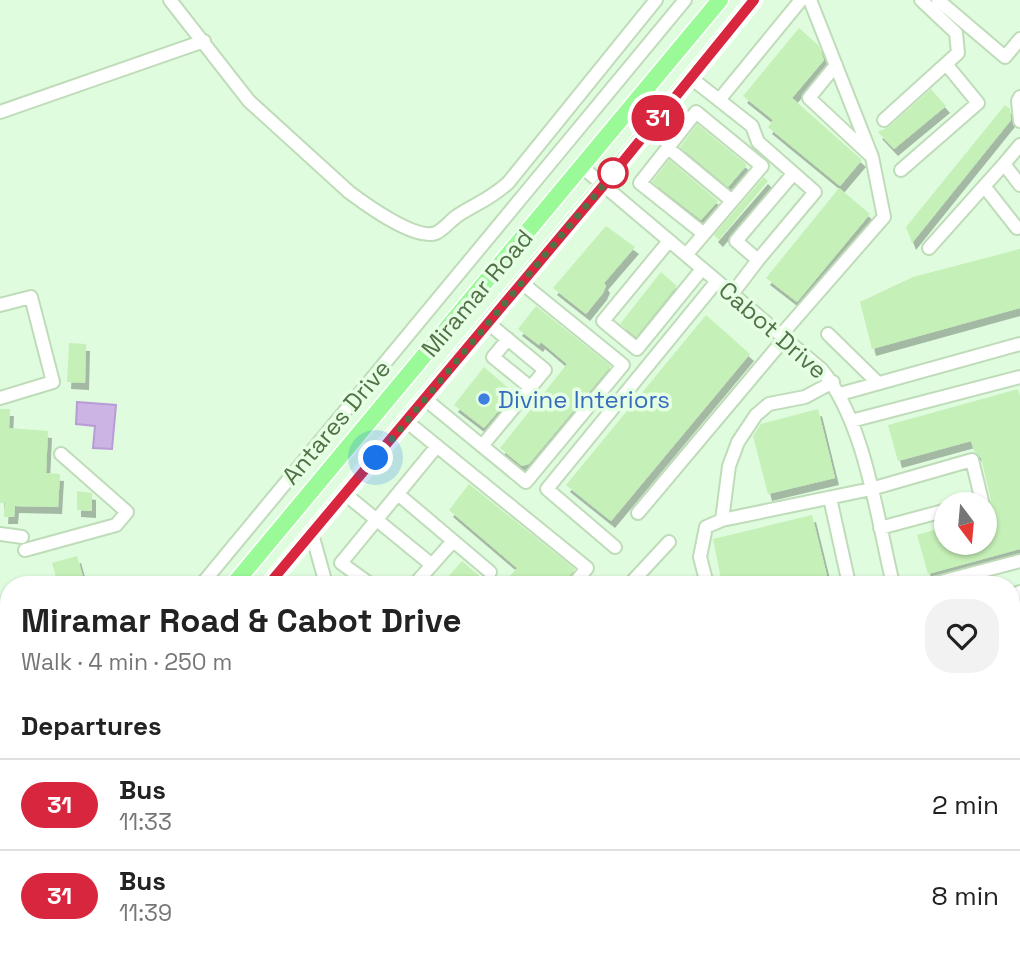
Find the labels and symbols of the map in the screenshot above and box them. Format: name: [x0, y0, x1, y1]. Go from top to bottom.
line badge: 31: [626, 95, 690, 141]
unlabelled marker: [598, 158, 628, 188]
street label: Miramar Road: [414, 223, 540, 363]
street label: Cabot Drive: [712, 274, 834, 386]
street label: Antares Drive: [275, 353, 397, 491]
place label: Divine Interiors: [498, 384, 670, 415]
marker: Divine Interiors: [476, 391, 492, 407]
your location: [358, 440, 393, 475]
north arrow: [934, 492, 998, 555]

